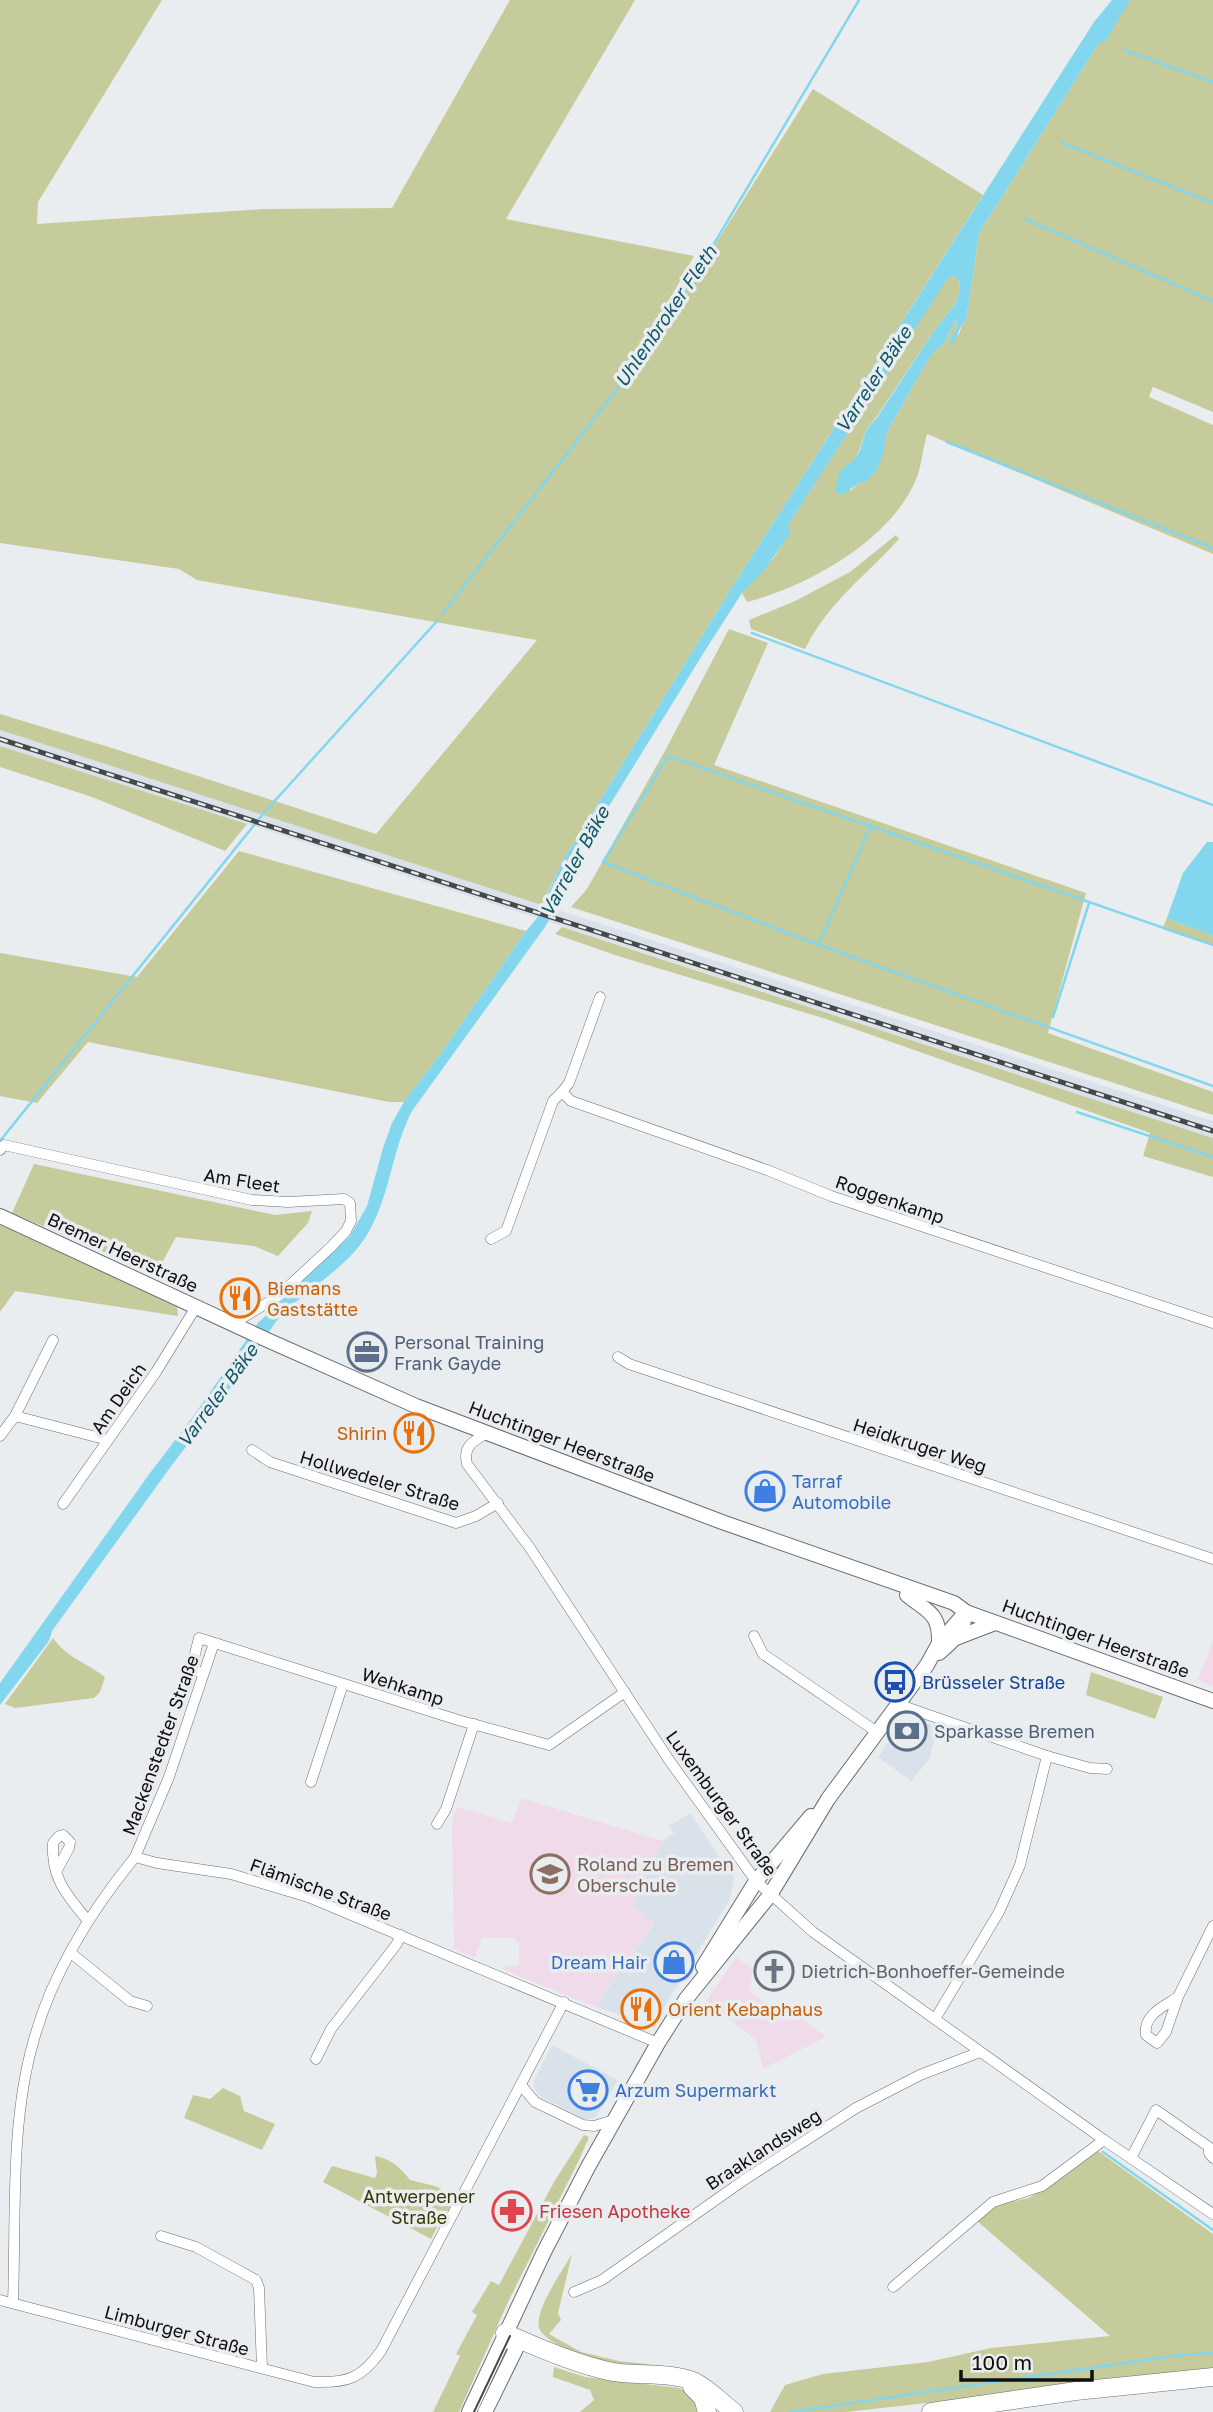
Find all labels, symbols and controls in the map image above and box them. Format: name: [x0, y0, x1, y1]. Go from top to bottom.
water label: Uhlenbroker Fleth: [609, 240, 722, 391]
water label: Varreler Bäke: [830, 320, 917, 436]
water label: Varreler Bäke: [534, 800, 615, 920]
street label: Am Fleet: [202, 1163, 282, 1197]
street label: Roggenkamp: [833, 1170, 947, 1228]
street label: Bremer Heerstraße: [44, 1207, 202, 1297]
restaurant icon: Biemans Gaststätte: [219, 1277, 261, 1319]
place label: Biemans Gaststätte: [267, 1277, 358, 1320]
office icon: Personal Training Frank Gayde: [346, 1331, 388, 1373]
place label: Personal Training Frank Gayde: [394, 1331, 544, 1374]
water label: Varreler Bäke: [172, 1337, 263, 1451]
street label: Am Deich: [86, 1358, 150, 1438]
street label: Huchtinger Heerstraße: [466, 1395, 658, 1487]
restaurant icon: Shirin: [393, 1412, 435, 1454]
street label: Heidkruger Weg: [850, 1413, 990, 1477]
place label: Shirin: [337, 1422, 387, 1444]
street label: Hollwedeler Straße: [297, 1445, 463, 1515]
shop icon: Tarraf Automobile: [744, 1470, 786, 1512]
place label: Tarraf Automobile: [792, 1470, 891, 1513]
street label: Huchtinger Heerstraße: [999, 1594, 1193, 1682]
street label: Mackenstedter Straße: [117, 1652, 203, 1838]
bus stop icon: Brüsseler Straße: [874, 1661, 916, 1703]
street label: Wehkamp: [359, 1662, 447, 1710]
place label: Brüsseler Straße: [922, 1671, 1065, 1693]
bank icon: Sparkasse Bremen: [886, 1710, 928, 1752]
place label: Sparkasse Bremen: [934, 1720, 1095, 1742]
street label: Luxemburger Straße: [662, 1726, 782, 1880]
street label: Flämische Straße: [247, 1853, 395, 1925]
school or university icon: Roland zu Bremen Oberschule: [529, 1853, 571, 1895]
place label: Roland zu Bremen Oberschule: [577, 1853, 734, 1896]
shop icon: Dream Hair: [653, 1941, 695, 1983]
church icon: Dietrich-Bonhoeffer-Gemeinde: [753, 1950, 795, 1992]
place label: Dream Hair: [551, 1951, 647, 1973]
place label: Dietrich-Bonhoeffer-Gemeinde: [801, 1960, 1065, 1982]
restaurant icon: Orient Kebaphaus: [620, 1988, 662, 2030]
place label: Orient Kebaphaus: [668, 1998, 823, 2020]
supermarket icon: Arzum Supermarkt: [567, 2069, 609, 2111]
place label: Arzum Supermarkt: [615, 2079, 777, 2101]
street label: Braaklandsweg: [701, 2104, 825, 2194]
park label: Antwerpener Straße: [363, 2185, 475, 2228]
pharmacy icon: Friesen Apotheke: [491, 2190, 533, 2232]
place label: Friesen Apotheke: [539, 2200, 690, 2222]
street label: Limburger Straße: [102, 2300, 252, 2360]
scale bar: [961, 2338, 1092, 2382]
text: 100 m: [972, 2349, 1032, 2375]

